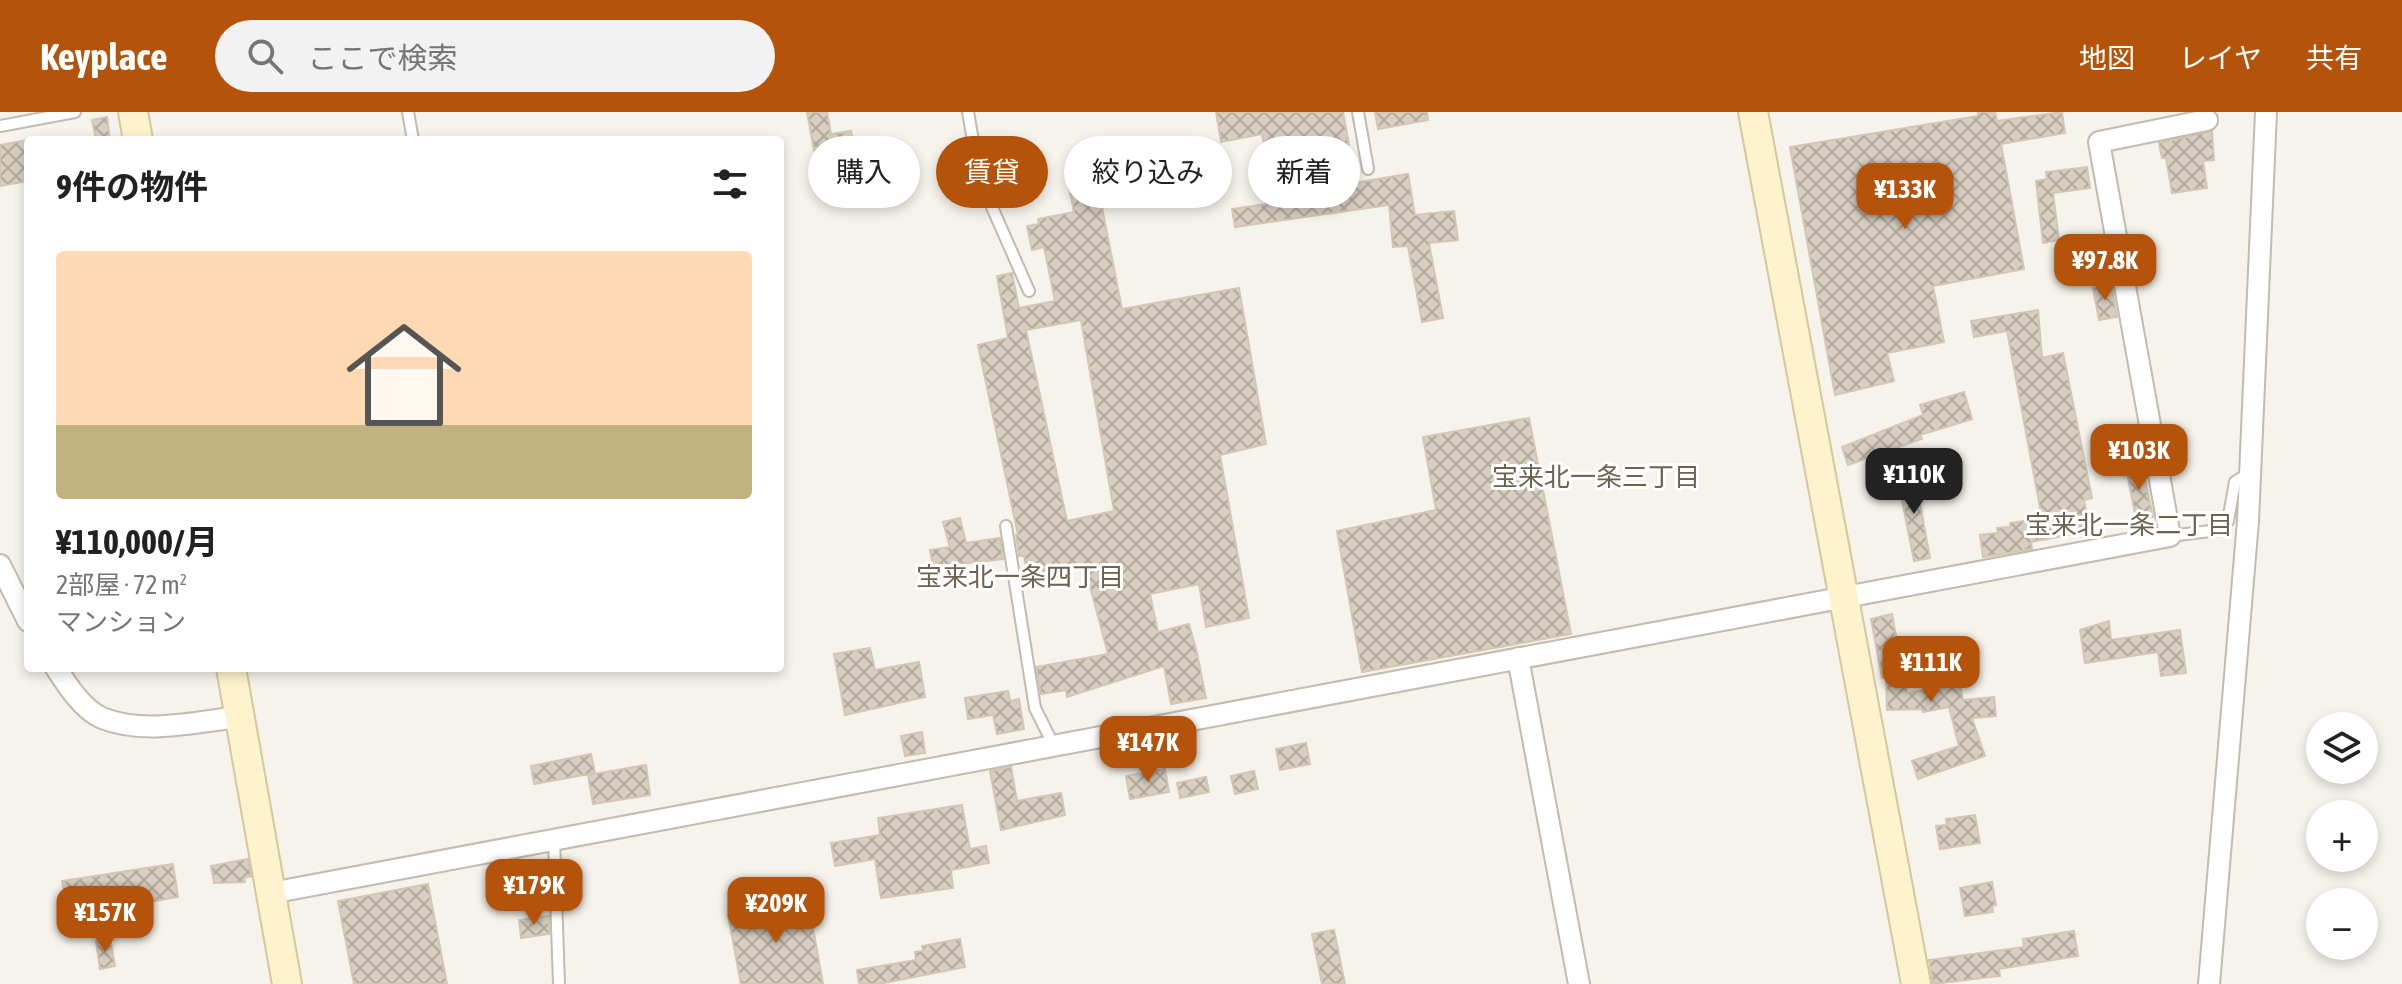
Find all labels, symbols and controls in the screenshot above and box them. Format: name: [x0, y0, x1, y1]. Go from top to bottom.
search box: [215, 20, 775, 92]
icon: search: [243, 34, 287, 78]
text: Keyplace: [40, 35, 167, 78]
text: ここで検索: [307, 41, 457, 75]
text: 地図: [2079, 42, 2135, 74]
text: レイヤ: [2179, 42, 2262, 74]
text: 共有: [2306, 42, 2362, 74]
chip: 購入: [808, 136, 920, 208]
chip: 賃貸: [936, 136, 1048, 208]
chip: 絞り込み: [1064, 136, 1232, 208]
chip: 新着: [1248, 136, 1360, 208]
icon: filters: [708, 162, 752, 206]
pin: ¥133K: [1849, 163, 1961, 231]
text: 9件の物件: [56, 167, 208, 206]
text: ¥133K: [1875, 174, 1935, 204]
pin: ¥97.8K: [2040, 234, 2170, 302]
text: ¥97.8K: [2072, 245, 2138, 275]
icon: home: [332, 303, 476, 447]
pin: ¥103K: [2083, 424, 2195, 492]
text: ¥103K: [2109, 435, 2169, 465]
pin: ¥110K: [1858, 448, 1970, 516]
text: ¥110K: [1884, 459, 1944, 489]
district label: 宝来北一条三丁目: [1492, 462, 1700, 492]
district label: 宝来北一条二丁目: [2025, 510, 2233, 540]
text: ¥110,000/月: [56, 522, 219, 561]
district label: 宝来北一条四丁目: [916, 562, 1124, 592]
text: 2部屋 · 72 m²: [56, 570, 187, 600]
text: マンション: [56, 607, 186, 637]
pin: ¥111K: [1875, 636, 1987, 704]
text: ¥111K: [1901, 647, 1961, 677]
map controls: [2306, 712, 2378, 960]
button: layers: [2306, 712, 2378, 784]
pin: ¥147K: [1092, 716, 1204, 784]
text: ¥147K: [1118, 727, 1178, 757]
button: +: [2306, 800, 2378, 872]
pin: ¥179K: [478, 859, 590, 927]
text: ¥179K: [504, 870, 564, 900]
pin: ¥209K: [720, 877, 832, 945]
pin: ¥157K: [49, 886, 161, 954]
text: ¥209K: [746, 888, 806, 918]
button: −: [2306, 888, 2378, 960]
text: ¥157K: [75, 897, 135, 927]

